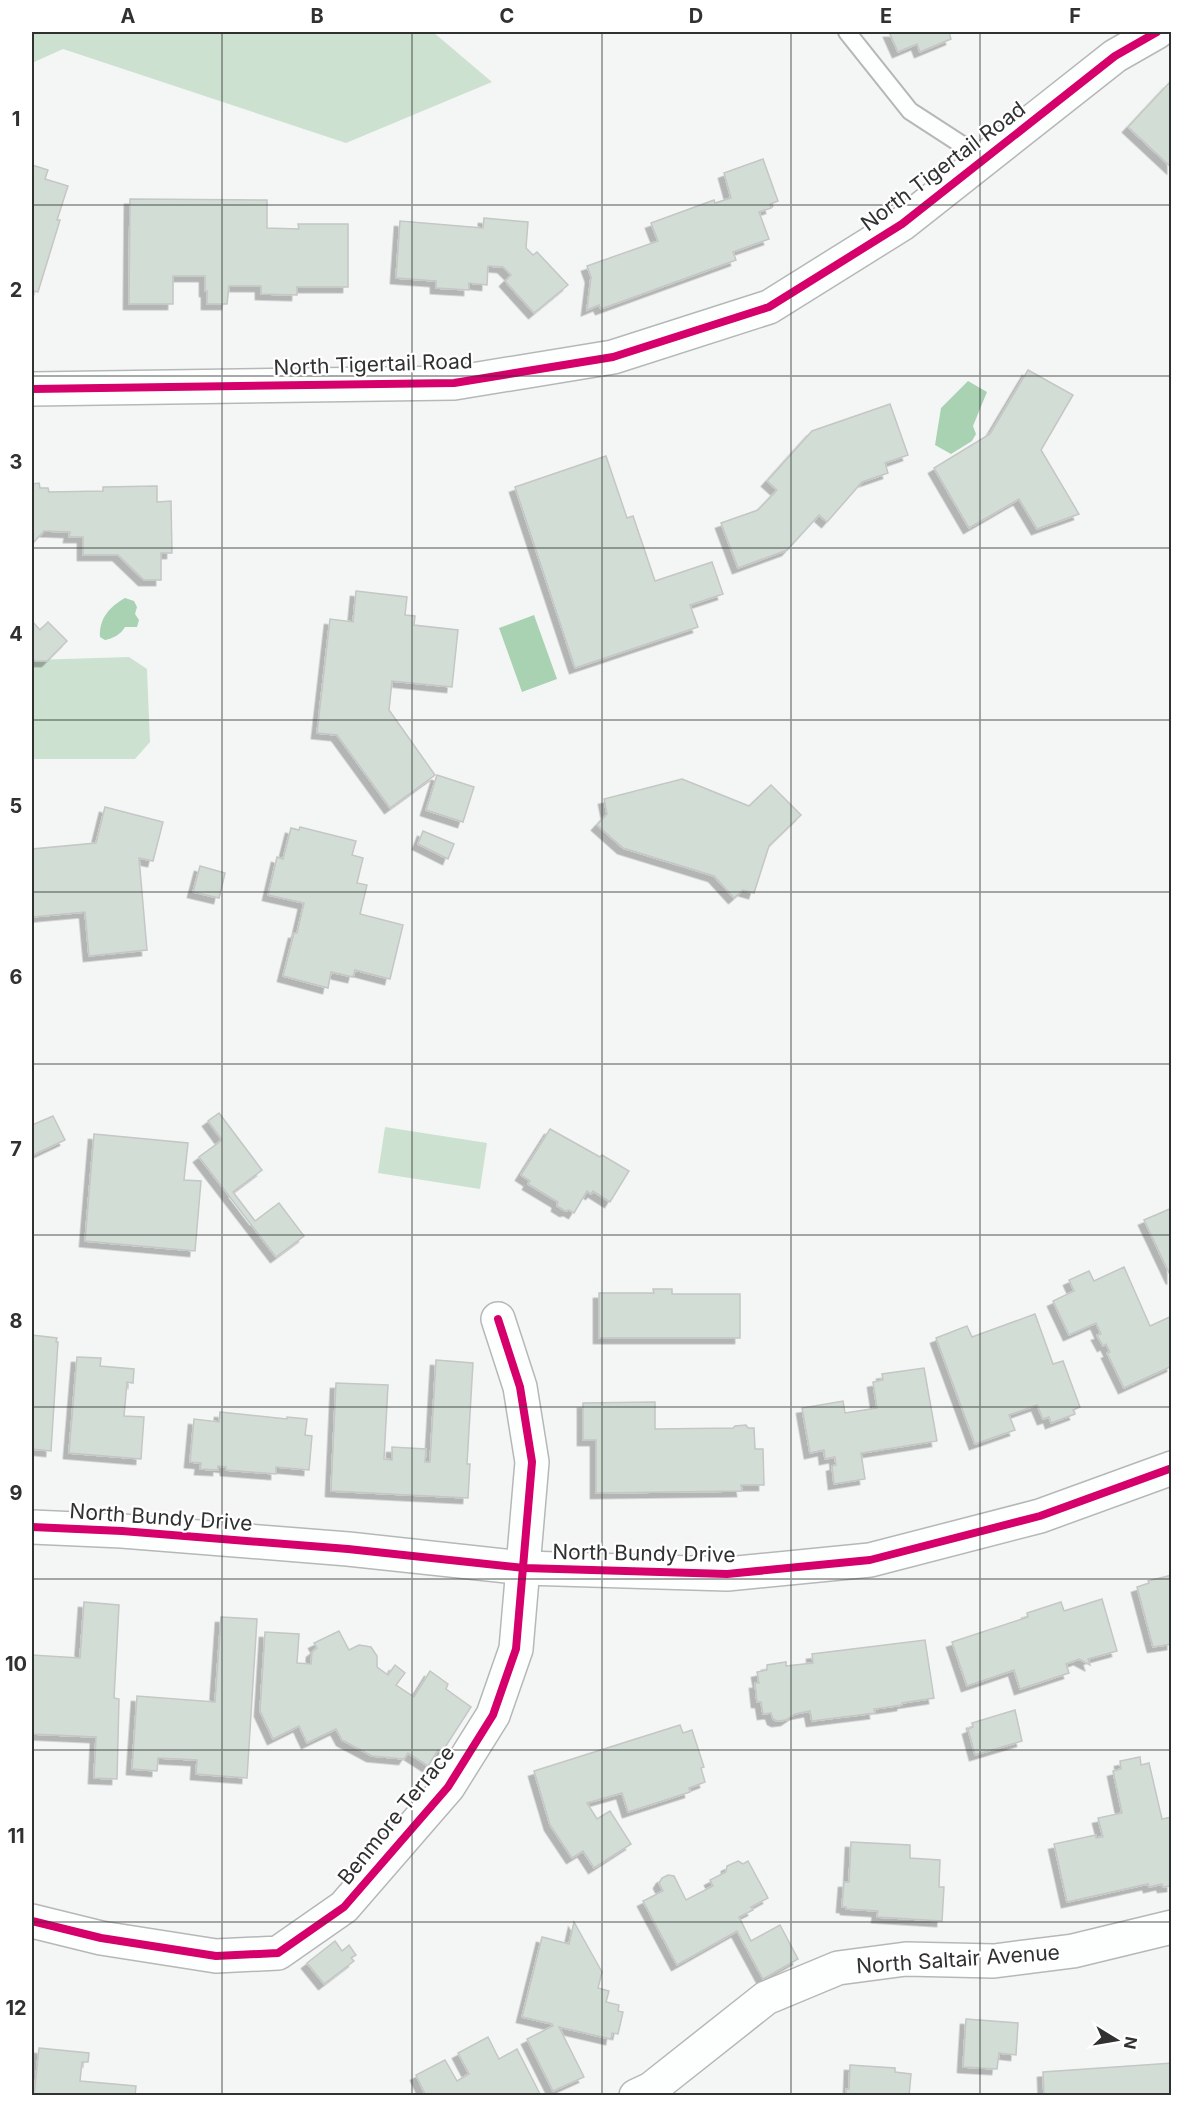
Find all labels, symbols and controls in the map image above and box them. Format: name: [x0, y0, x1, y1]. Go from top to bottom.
text: A: [121, 4, 136, 28]
text: B: [310, 4, 324, 28]
text: C: [500, 4, 514, 28]
text: D: [689, 4, 703, 28]
text: E: [880, 4, 892, 28]
text: F: [1069, 4, 1081, 28]
street label: North Tigertail Road: [856, 96, 1030, 236]
text: 1: [12, 107, 20, 131]
text: 2: [10, 278, 22, 302]
street label: North Tigertail Road: [273, 348, 473, 380]
text: 3: [10, 450, 22, 474]
text: 4: [9, 622, 23, 646]
text: 5: [10, 794, 22, 818]
text: 6: [10, 965, 23, 989]
text: 7: [10, 1137, 22, 1161]
text: 8: [9, 1309, 23, 1333]
text: 9: [10, 1481, 23, 1505]
street label: North Bundy Drive: [69, 1498, 253, 1536]
street label: North Bundy Drive: [552, 1539, 736, 1567]
text: 10: [5, 1652, 27, 1676]
street label: Benmore Terrace: [332, 1741, 460, 1889]
text: 11: [7, 1824, 25, 1848]
street label: North Saltair Avenue: [855, 1939, 1061, 1979]
text: 12: [5, 1996, 27, 2020]
north arrow: [1086, 2010, 1146, 2070]
text: N: [1120, 2035, 1142, 2051]

